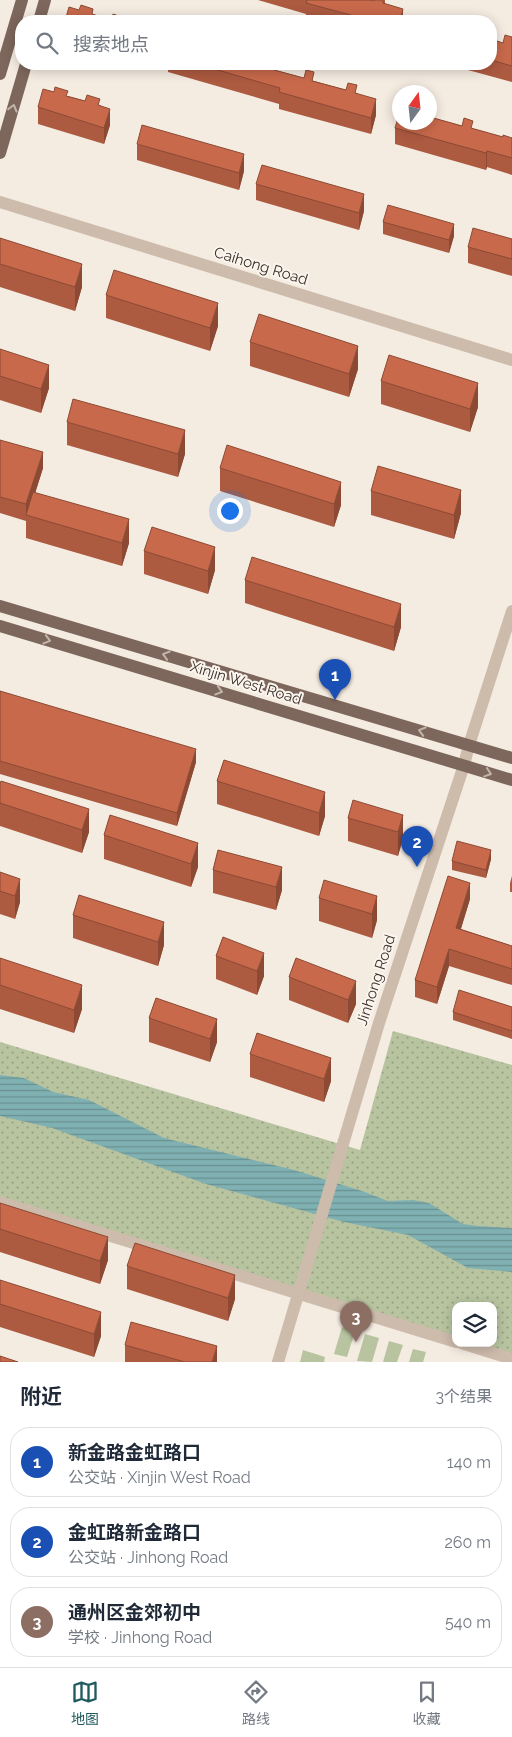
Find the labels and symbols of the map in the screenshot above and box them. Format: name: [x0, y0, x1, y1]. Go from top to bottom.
north arrow: [392, 85, 437, 130]
one-way arrow: [8, 105, 18, 113]
street label: Caihong Road: [212, 243, 310, 289]
your location: [217, 498, 243, 524]
one-way arrow: [42, 634, 50, 644]
one-way arrow: [162, 651, 170, 661]
street label: Xinjin West Road: [188, 657, 304, 709]
pin: 1: [319, 659, 351, 700]
one-way arrow: [215, 686, 223, 696]
one-way arrow: [419, 727, 427, 737]
one-way arrow: [484, 767, 492, 777]
pin: 2: [401, 826, 433, 867]
street label: Jinhong Road: [353, 932, 399, 1028]
pin: 3: [340, 1301, 372, 1342]

